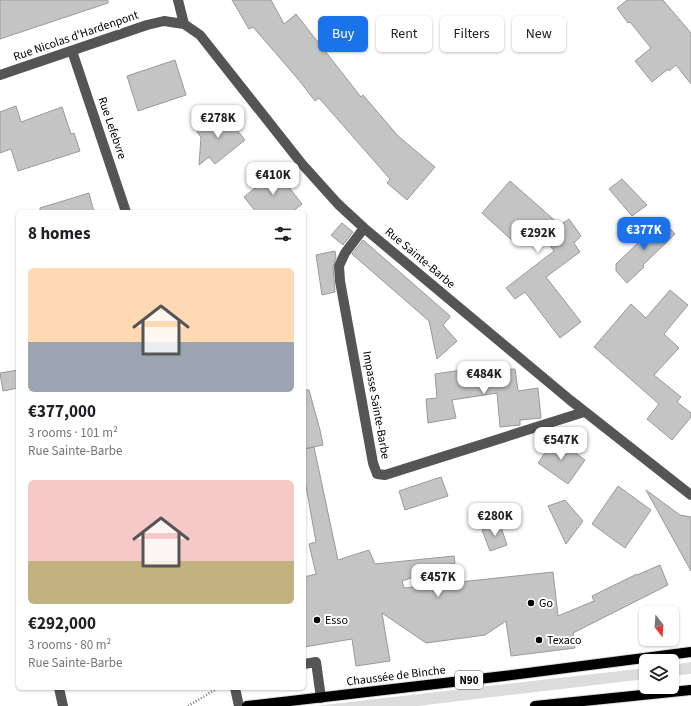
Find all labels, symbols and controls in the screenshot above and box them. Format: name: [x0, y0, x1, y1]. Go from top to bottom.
street label: Rue Nicolas d'Hardenpont: [11, 7, 141, 65]
chip: Buy: [318, 16, 368, 52]
chip: Rent: [376, 16, 432, 52]
chip: Filters: [440, 16, 504, 52]
chip: New: [512, 16, 566, 52]
street label: Rue Lefebvre: [93, 95, 131, 161]
pin: €278K: [190, 105, 246, 139]
text: €278K: [200, 109, 236, 127]
pin: €410K: [245, 162, 301, 196]
text: €410K: [255, 166, 291, 184]
pin: €377K: [616, 217, 672, 251]
pin: €292K: [510, 220, 566, 254]
text: €377K: [626, 221, 662, 239]
text: 8 homes: [28, 222, 90, 246]
icon: filters: [272, 223, 294, 245]
street label: Rue Sainte-Barbe: [381, 223, 459, 293]
text: €292K: [520, 224, 556, 242]
icon: home: [125, 294, 197, 366]
street label: Impasse Sainte-Barbe: [358, 350, 394, 460]
pin: €484K: [456, 361, 512, 395]
text: €484K: [466, 365, 502, 383]
text: €377,000: [28, 400, 96, 424]
text: 3 rooms · 101 m²: [28, 424, 118, 442]
pin: €547K: [533, 427, 589, 461]
text: €547K: [543, 431, 579, 449]
text: Rue Sainte-Barbe: [28, 442, 123, 460]
pin: €280K: [467, 503, 523, 537]
icon: home: [125, 506, 197, 578]
text: €280K: [477, 507, 513, 525]
pin: €457K: [410, 564, 466, 598]
text: €457K: [420, 568, 456, 586]
place label: Go: [539, 595, 553, 612]
marker: Go: [526, 598, 536, 608]
north arrow: [639, 606, 679, 646]
map controls: [639, 606, 679, 694]
text: €292,000: [28, 612, 96, 636]
place label: Esso: [325, 612, 348, 629]
marker: Esso: [312, 615, 322, 625]
place label: Texaco: [547, 632, 582, 649]
marker: Texaco: [534, 635, 544, 645]
text: 3 rooms · 80 m²: [28, 636, 111, 654]
text: Rue Sainte-Barbe: [28, 654, 123, 672]
button: layers: [639, 654, 679, 694]
street label: Chaussée de Binche: [345, 661, 447, 691]
road number: N90: [455, 671, 483, 689]

